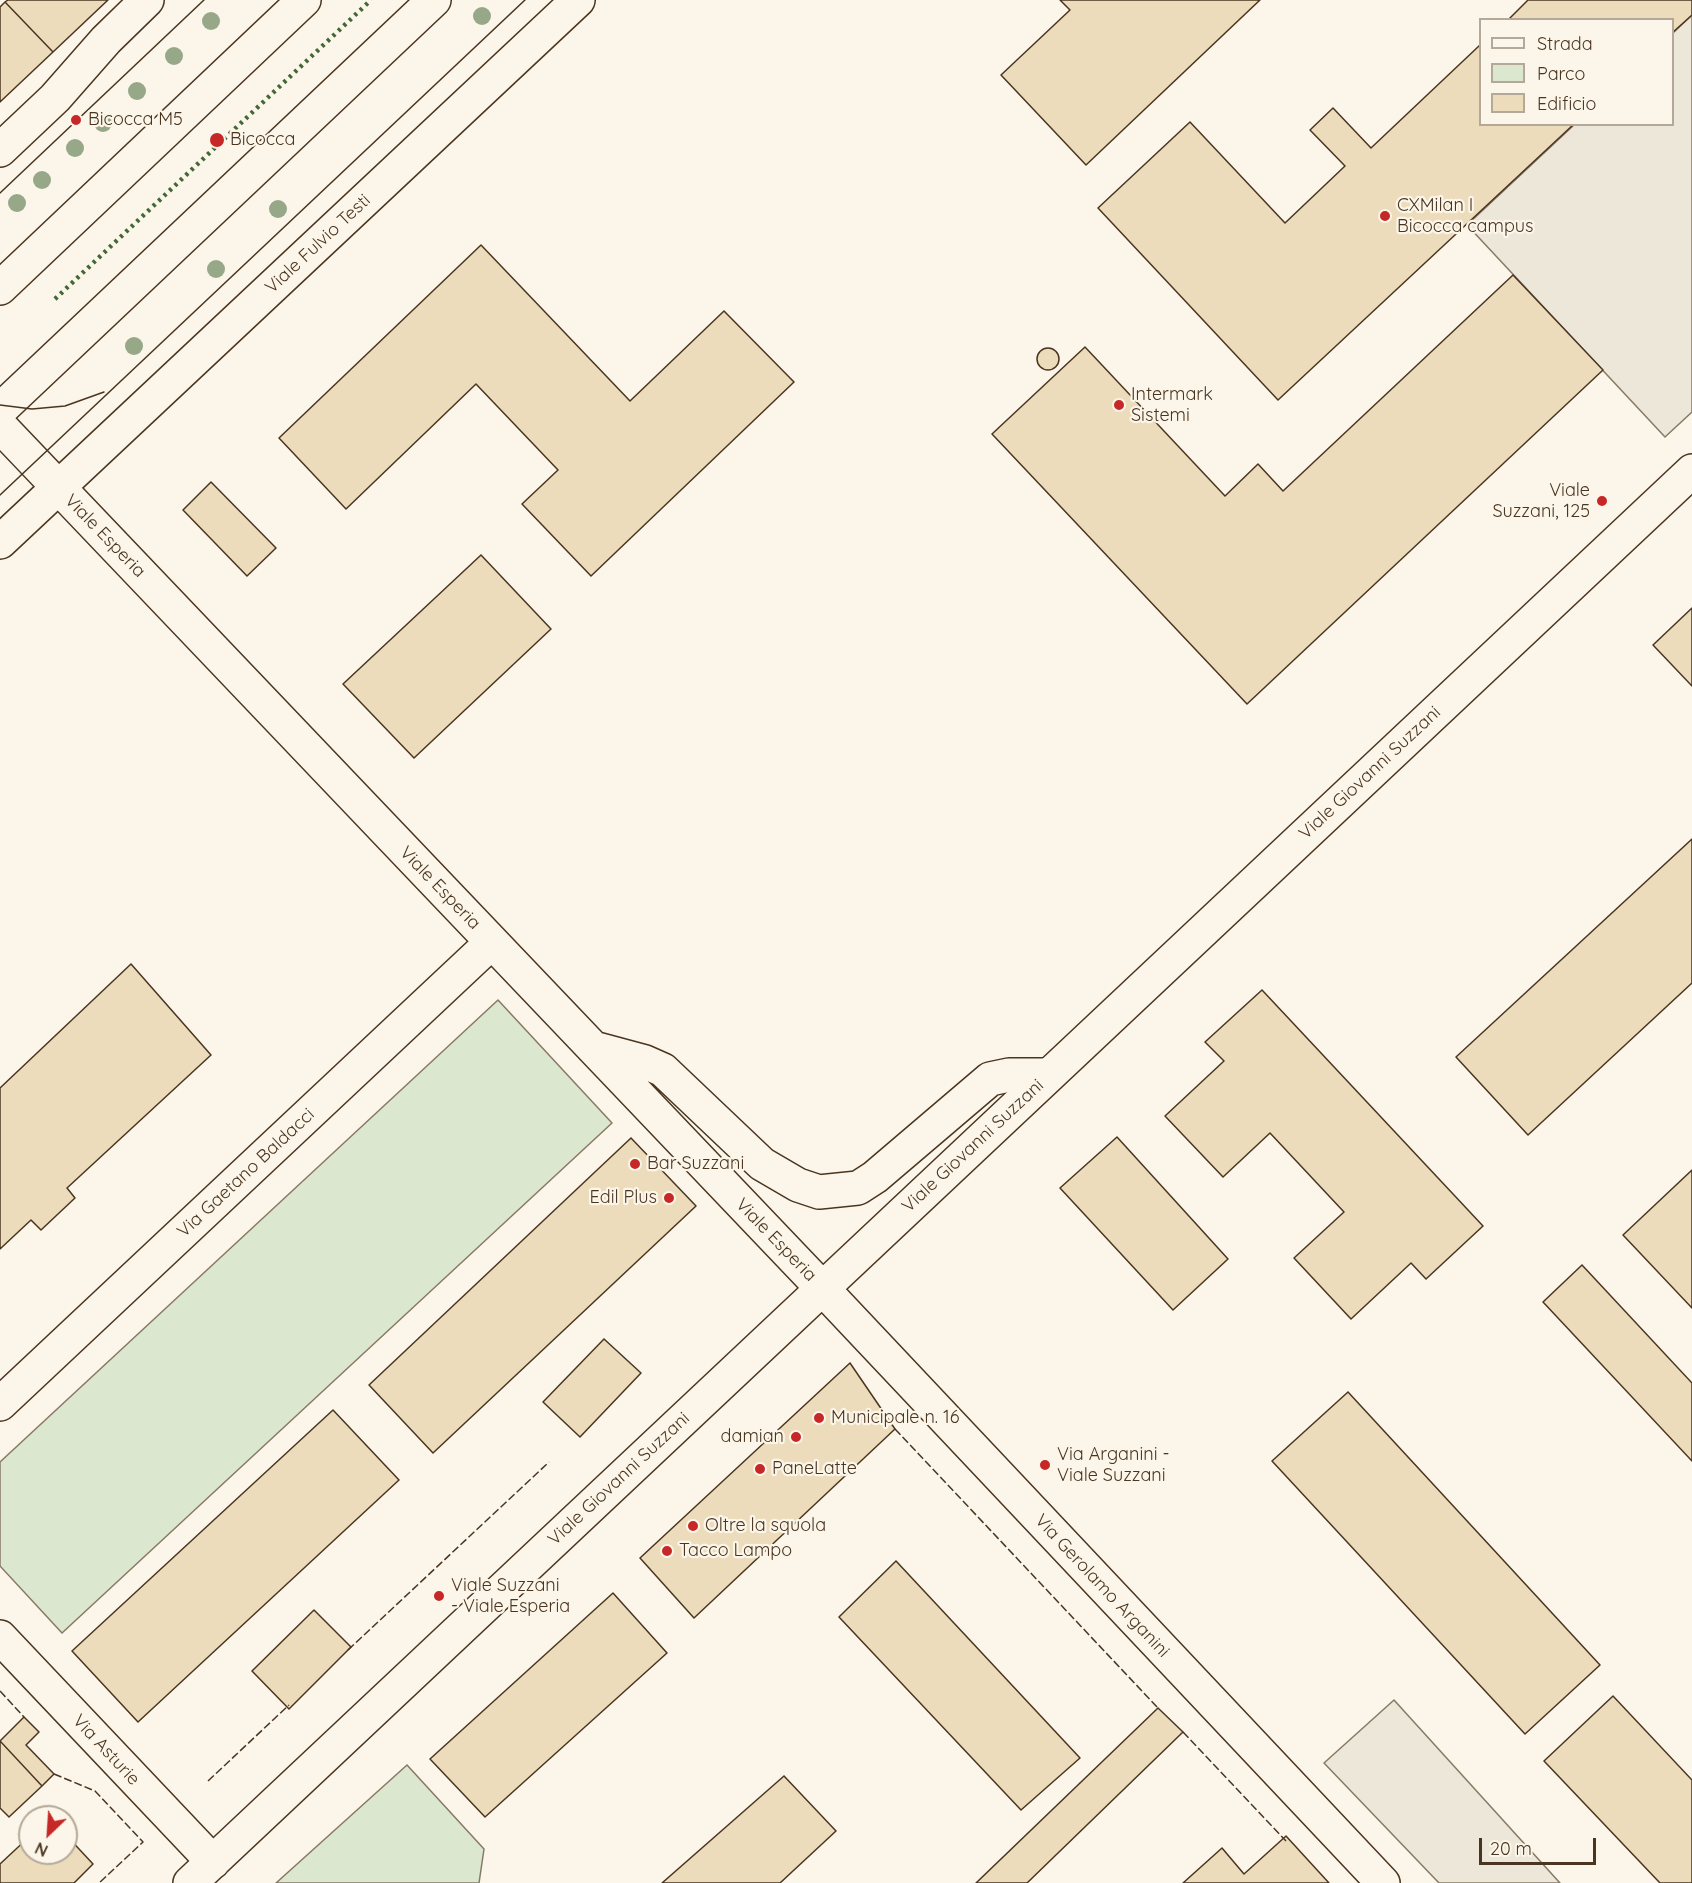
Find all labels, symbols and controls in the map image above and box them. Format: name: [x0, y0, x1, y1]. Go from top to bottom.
legend: [1479, 18, 1674, 126]
text: Strada: [1537, 32, 1593, 55]
text: Parco: [1537, 62, 1585, 85]
text: Edificio: [1537, 92, 1596, 115]
place label: Bicocca M5: [88, 109, 183, 131]
marker: Bicocca M5: [69, 113, 83, 127]
place label: Bicocca: [230, 129, 295, 151]
marker: Bicocca: [208, 131, 226, 149]
street label: Viale Fulvio Testi: [261, 190, 375, 298]
place label: CXMilan I Bicocca campus: [1397, 195, 1533, 238]
marker: CXMilan I Bicocca campus: [1378, 209, 1392, 223]
place label: Intermark Sistemi: [1131, 384, 1213, 426]
marker: Intermark Sistemi: [1112, 398, 1126, 412]
place label: Viale Suzzani, 125: [1492, 480, 1590, 522]
street label: Viale Esperia: [60, 490, 150, 582]
marker: Viale Suzzani, 125: [1595, 494, 1609, 508]
street label: Viale Giovanni Suzzani: [1295, 702, 1445, 844]
street label: Viale Esperia: [395, 842, 485, 934]
street label: Viale Giovanni Suzzani: [898, 1075, 1048, 1217]
street label: Via Gaetano Baldacci: [173, 1104, 319, 1242]
place label: Bar Suzzani: [647, 1153, 744, 1175]
marker: Bar Suzzani: [628, 1157, 642, 1171]
place label: Edil Plus: [590, 1187, 657, 1209]
marker: Edil Plus: [662, 1191, 676, 1205]
street label: Viale Esperia: [731, 1194, 821, 1286]
place label: Municipale n. 16: [831, 1407, 959, 1429]
street label: Viale Giovanni Suzzani: [544, 1408, 694, 1550]
marker: Municipale n. 16: [812, 1411, 826, 1425]
place label: damian: [721, 1426, 784, 1448]
marker: damian: [789, 1430, 803, 1444]
place label: Via Arganini - Viale Suzzani: [1057, 1444, 1169, 1486]
place label: PaneLatte: [772, 1458, 857, 1480]
marker: Via Arganini - Viale Suzzani: [1038, 1458, 1052, 1472]
marker: PaneLatte: [753, 1462, 767, 1476]
street label: Via Gerolamo Arganini: [1030, 1510, 1174, 1662]
place label: Oltre la squola: [705, 1515, 826, 1537]
marker: Oltre la squola: [686, 1519, 700, 1533]
place label: Tacco Lampo: [679, 1540, 792, 1562]
marker: Tacco Lampo: [660, 1544, 674, 1558]
place label: Viale Suzzani - Viale Esperia: [451, 1575, 570, 1618]
marker: Viale Suzzani - Viale Esperia: [432, 1589, 446, 1603]
street label: Via Asturie: [68, 1710, 144, 1790]
north arrow: [18, 1805, 78, 1865]
scale bar: [1482, 1826, 1599, 1864]
text: 20 m: [1490, 1837, 1532, 1860]
text: N: [32, 1838, 51, 1861]

